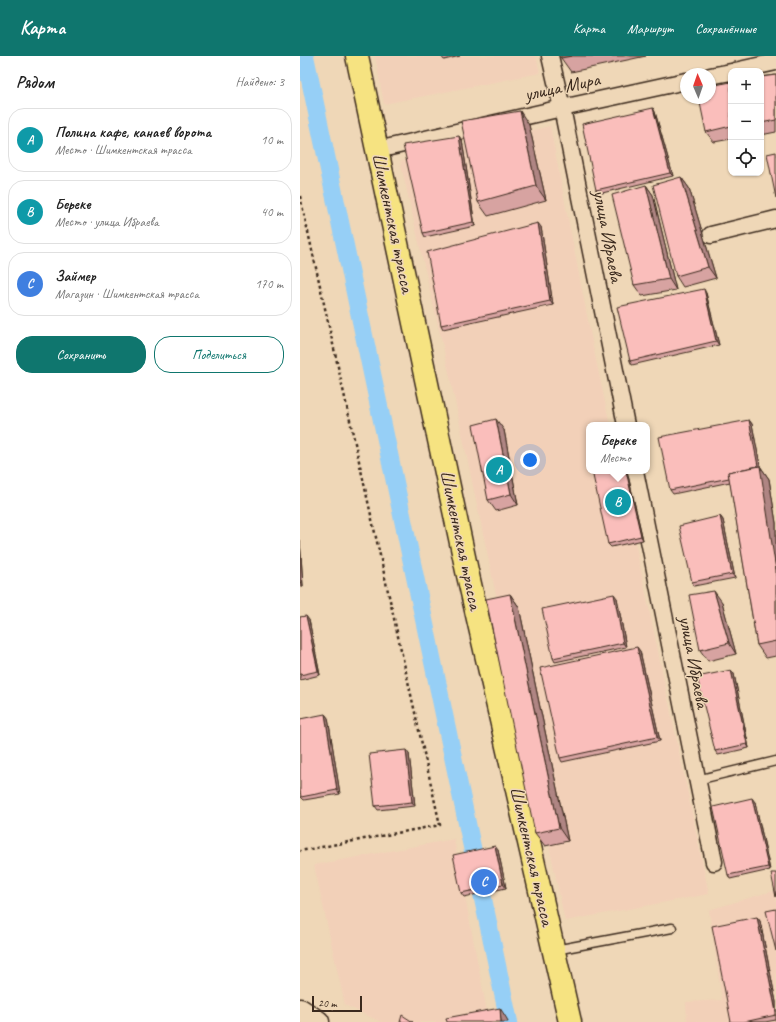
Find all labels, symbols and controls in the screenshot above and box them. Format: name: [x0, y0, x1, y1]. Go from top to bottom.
text: Карта: [20, 16, 65, 40]
text: Карта: [573, 20, 605, 37]
text: Маршрут: [627, 20, 673, 37]
text: Сохранённые: [695, 20, 756, 37]
street label: улица Мира: [521, 67, 603, 107]
north arrow: [680, 68, 716, 104]
map controls: [728, 68, 764, 176]
button: +: [728, 68, 764, 104]
text: Рядом: [16, 72, 54, 93]
text: Найдено: 3: [236, 74, 284, 90]
button: −: [728, 104, 764, 140]
text: Полина кафе, канаев ворота: [55, 123, 211, 142]
text: A: [27, 132, 33, 148]
text: 10 m: [261, 132, 283, 148]
button: locate: [728, 140, 764, 176]
text: Место · Шимкентская трасса: [55, 142, 192, 158]
street label: Шимкентская трасса: [367, 151, 420, 297]
street label: улица Ибраева: [587, 187, 629, 286]
text: Береке: [55, 195, 91, 214]
text: B: [27, 204, 33, 220]
text: 40 m: [261, 204, 283, 220]
text: Место · улица Ибраева: [55, 214, 158, 230]
text: Займер: [55, 267, 96, 286]
text: C: [27, 276, 33, 292]
text: 170 m: [255, 276, 283, 292]
text: Магазин · Шимкентская трасса: [55, 286, 199, 302]
button: Сохранить: [16, 336, 146, 373]
button: Поделиться: [154, 336, 284, 373]
popup: [586, 422, 650, 474]
text: Береке: [600, 431, 636, 450]
your location: [520, 450, 540, 470]
text: Место: [600, 450, 631, 466]
pin: A: [486, 455, 512, 485]
street label: Шимкентская трасса: [435, 468, 488, 614]
pin: B: [605, 487, 631, 517]
street label: улица Ибраева: [673, 613, 715, 712]
street label: Шимкентская трасса: [504, 784, 560, 930]
pin: C: [471, 867, 497, 897]
scale bar: [312, 994, 362, 1013]
text: 20 m: [318, 996, 337, 1010]

